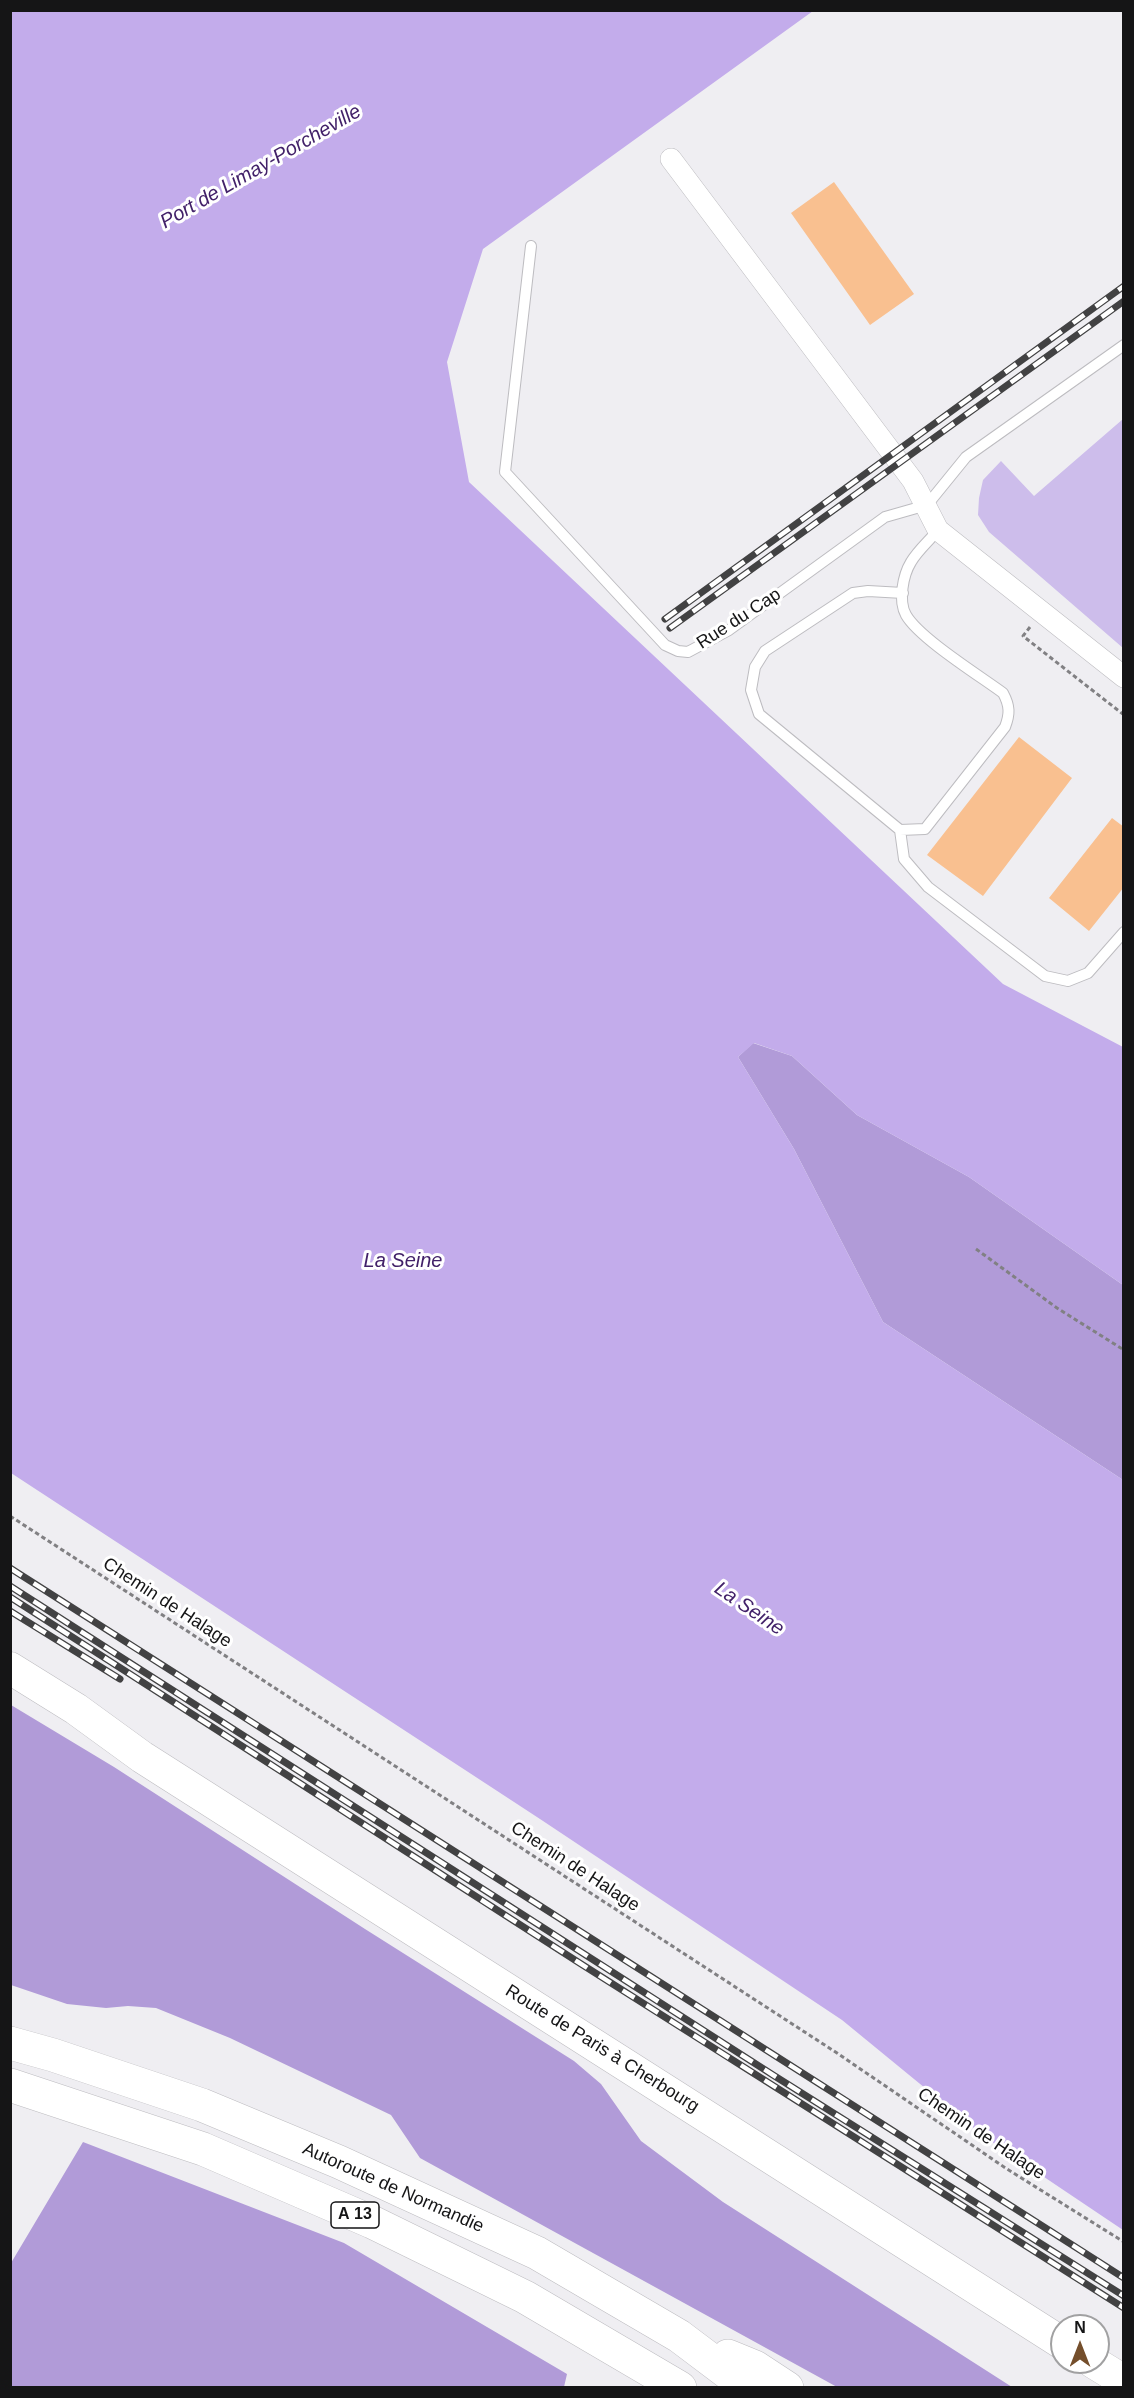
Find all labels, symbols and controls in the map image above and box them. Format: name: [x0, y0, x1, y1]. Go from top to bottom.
water label: Port de Limay-Porcheville: [156, 100, 366, 234]
street label: Rue du Cap: [693, 584, 785, 654]
water label: La Seine: [364, 1249, 442, 1273]
street label: Chemin de Halage: [99, 1553, 235, 1653]
water label: La Seine: [710, 1577, 788, 1641]
street label: Chemin de Halage: [507, 1817, 643, 1917]
street label: Route de Paris à Cherbourg: [501, 1980, 703, 2118]
street label: Chemin de Halage: [913, 2083, 1049, 2185]
street label: Autoroute de Normandie: [299, 2138, 487, 2238]
road number: A 13: [331, 2202, 379, 2228]
north arrow: [1050, 2314, 1110, 2374]
text: N: [1074, 2319, 1086, 2336]

